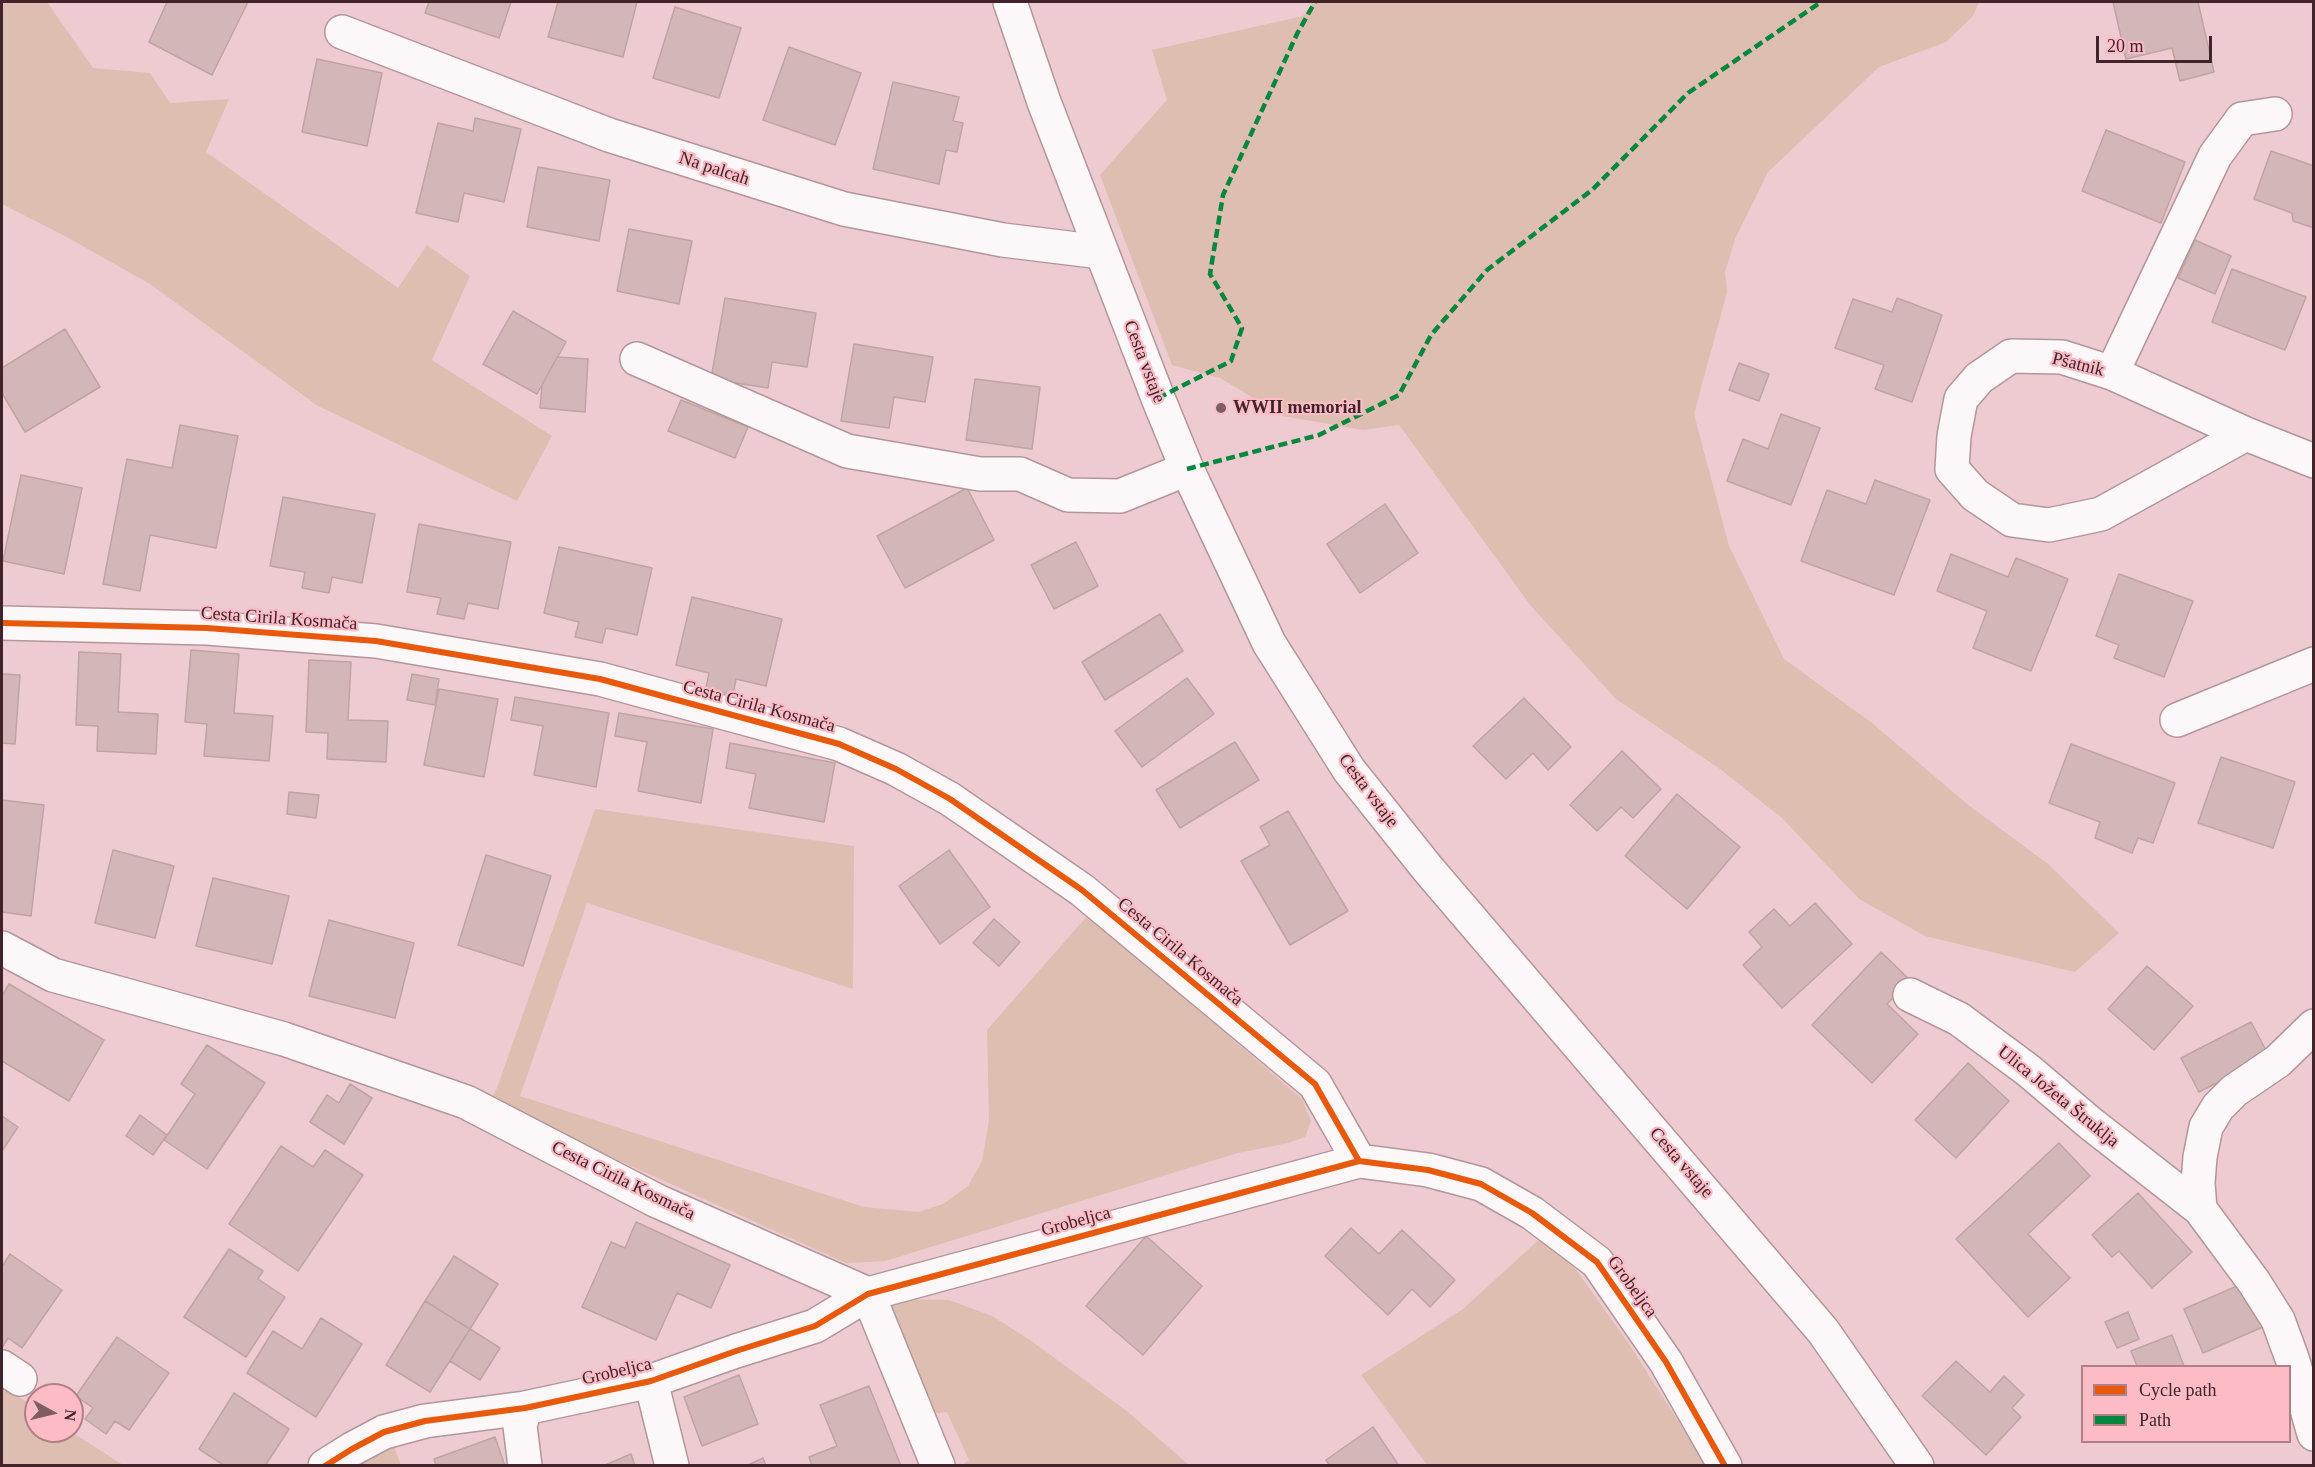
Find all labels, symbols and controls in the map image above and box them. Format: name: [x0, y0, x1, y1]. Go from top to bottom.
scale bar: [2099, 24, 2214, 62]
text: 20 m: [2107, 36, 2144, 56]
street label: Na palcah: [676, 148, 752, 190]
street label: Cesta vstaje: [1118, 318, 1170, 406]
street label: Pšatnik: [2050, 348, 2106, 382]
place label: WWII memorial: [1233, 397, 1361, 419]
marker: WWII memorial: [1214, 401, 1228, 415]
street label: Cesta Cirila Kosmača: [200, 603, 358, 635]
street label: Cesta Cirila Kosmača: [680, 676, 838, 738]
street label: Cesta vstaje: [1333, 750, 1403, 832]
street label: Cesta Cirila Kosmača: [1113, 893, 1247, 1011]
street label: Ulica Jožeta Štruklja: [1993, 1041, 2123, 1153]
street label: Cesta vstaje: [1644, 1123, 1718, 1203]
street label: Cesta Cirila Kosmača: [548, 1137, 698, 1225]
street label: Grobeljca: [1039, 1202, 1113, 1242]
street label: Grobeljca: [1602, 1252, 1662, 1322]
street label: Grobeljca: [580, 1353, 654, 1391]
legend: [2081, 1365, 2291, 1443]
text: Cycle path: [2139, 1380, 2216, 1400]
north arrow: [24, 1383, 84, 1443]
text: N: [61, 1408, 80, 1422]
text: Path: [2139, 1410, 2171, 1430]

